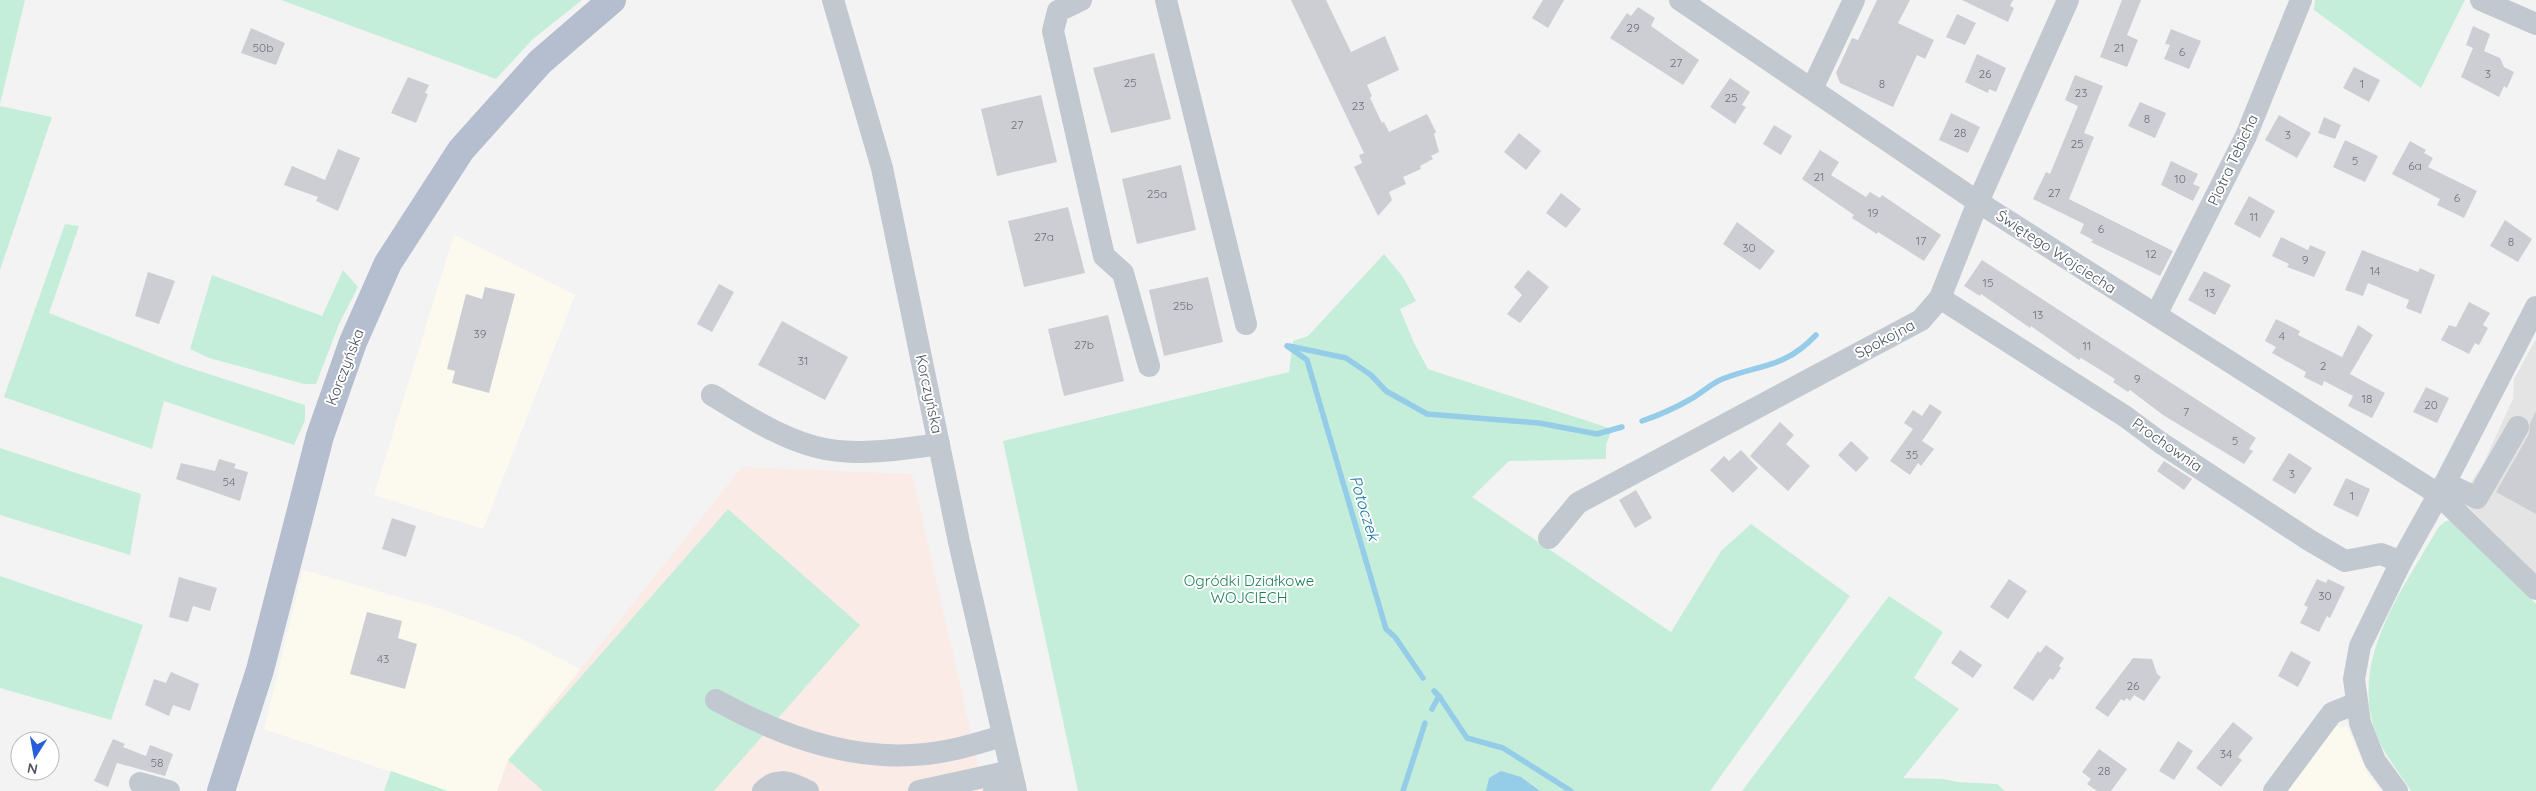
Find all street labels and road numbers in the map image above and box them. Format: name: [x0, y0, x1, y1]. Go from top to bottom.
street label: Piotra Tebicha: [2203, 111, 2262, 208]
street label: Świętego Wojciecha: [1993, 206, 2120, 297]
street label: Spokojna: [1852, 315, 1918, 362]
street label: Korczyńska: [321, 326, 368, 408]
street label: Korczyńska: [912, 353, 947, 435]
street label: Prochownia: [2129, 414, 2206, 476]

